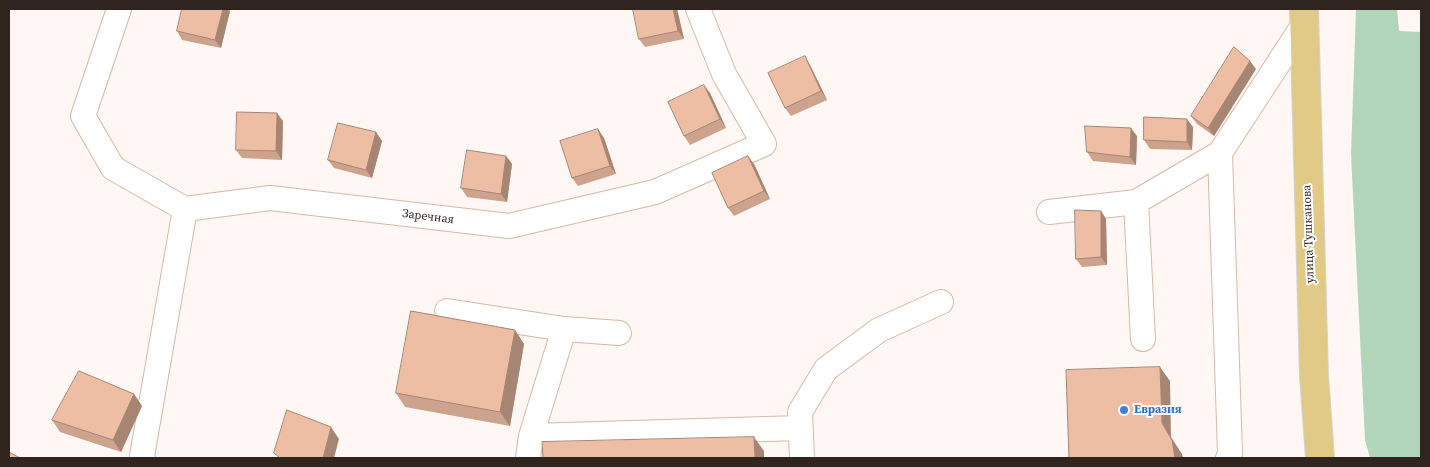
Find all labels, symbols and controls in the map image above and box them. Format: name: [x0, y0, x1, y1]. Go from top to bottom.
street label: улица Тушканова: [1300, 184, 1318, 284]
street label: Заречная: [401, 207, 455, 227]
place label: Евразия: [1134, 403, 1182, 417]
marker: Евразия: [1118, 404, 1130, 416]

